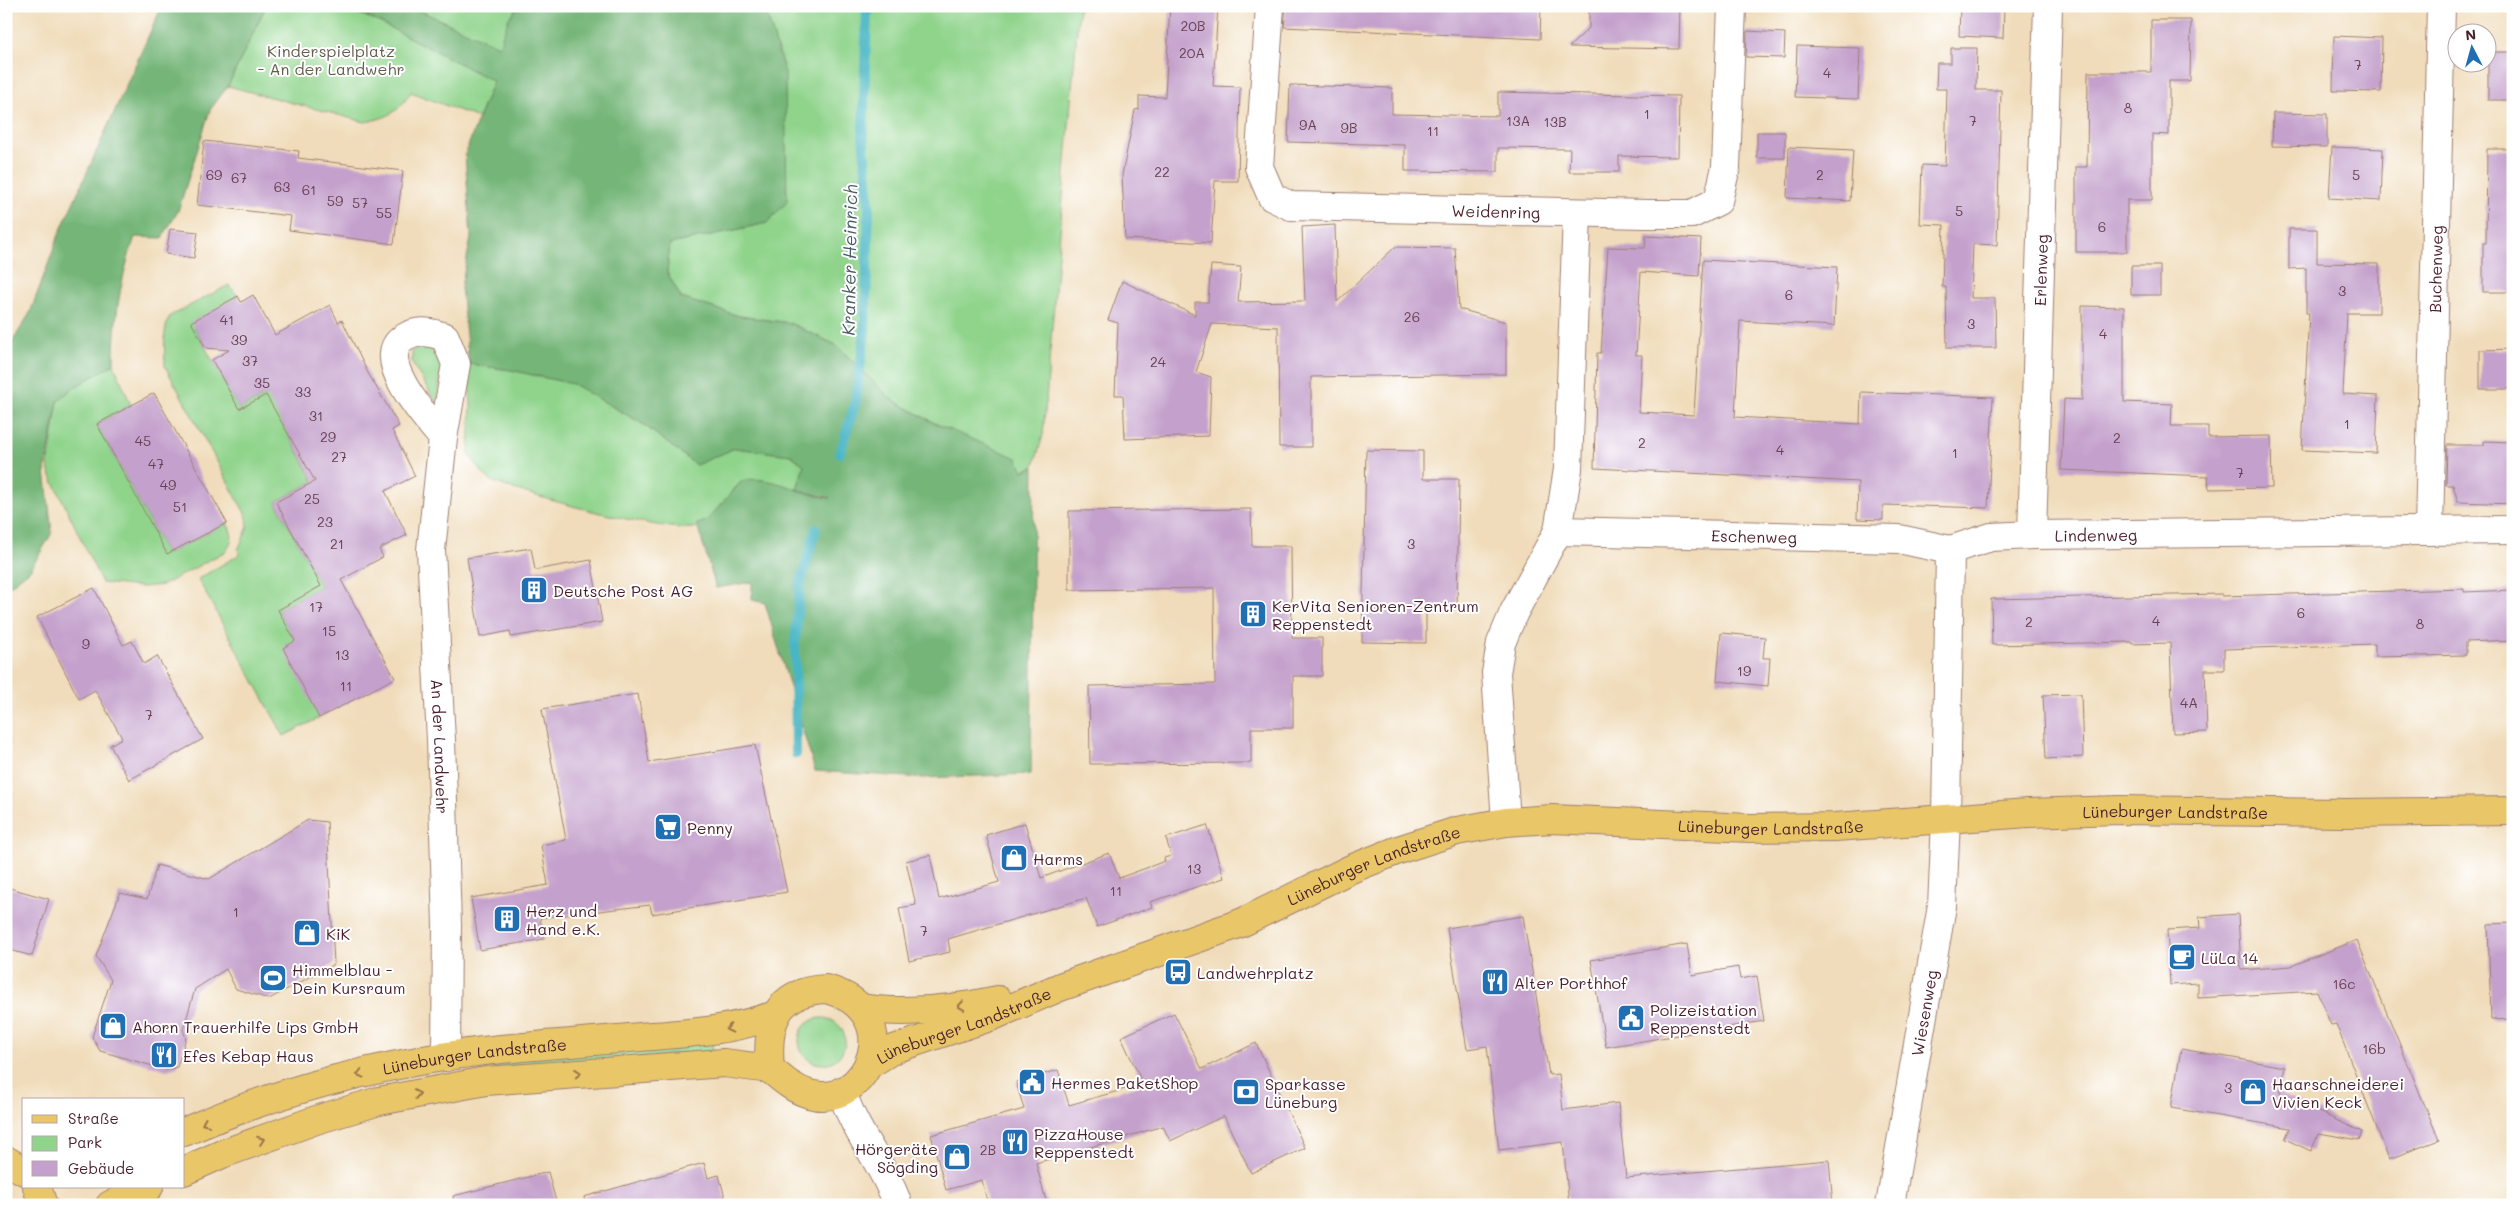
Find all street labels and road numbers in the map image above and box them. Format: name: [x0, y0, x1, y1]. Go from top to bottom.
street label: Weidenring: [1451, 199, 1541, 222]
street label: Buchenweg: [2423, 225, 2446, 313]
street label: Erlenweg: [2028, 234, 2052, 306]
street label: Lindenweg: [2054, 523, 2137, 545]
street label: Eschenweg: [1711, 524, 1797, 547]
street label: An der Landwehr: [427, 678, 454, 814]
street label: Lüneburger Landstraße: [2082, 799, 2268, 822]
street label: Lüneburger Landstraße: [1678, 814, 1864, 838]
street label: Lüneburger Landstraße: [1283, 820, 1463, 909]
street label: Wiesenweg: [1906, 968, 1941, 1058]
street label: Lüneburger Landstraße: [872, 982, 1054, 1068]
street label: Lüneburger Landstraße: [381, 1033, 568, 1078]

